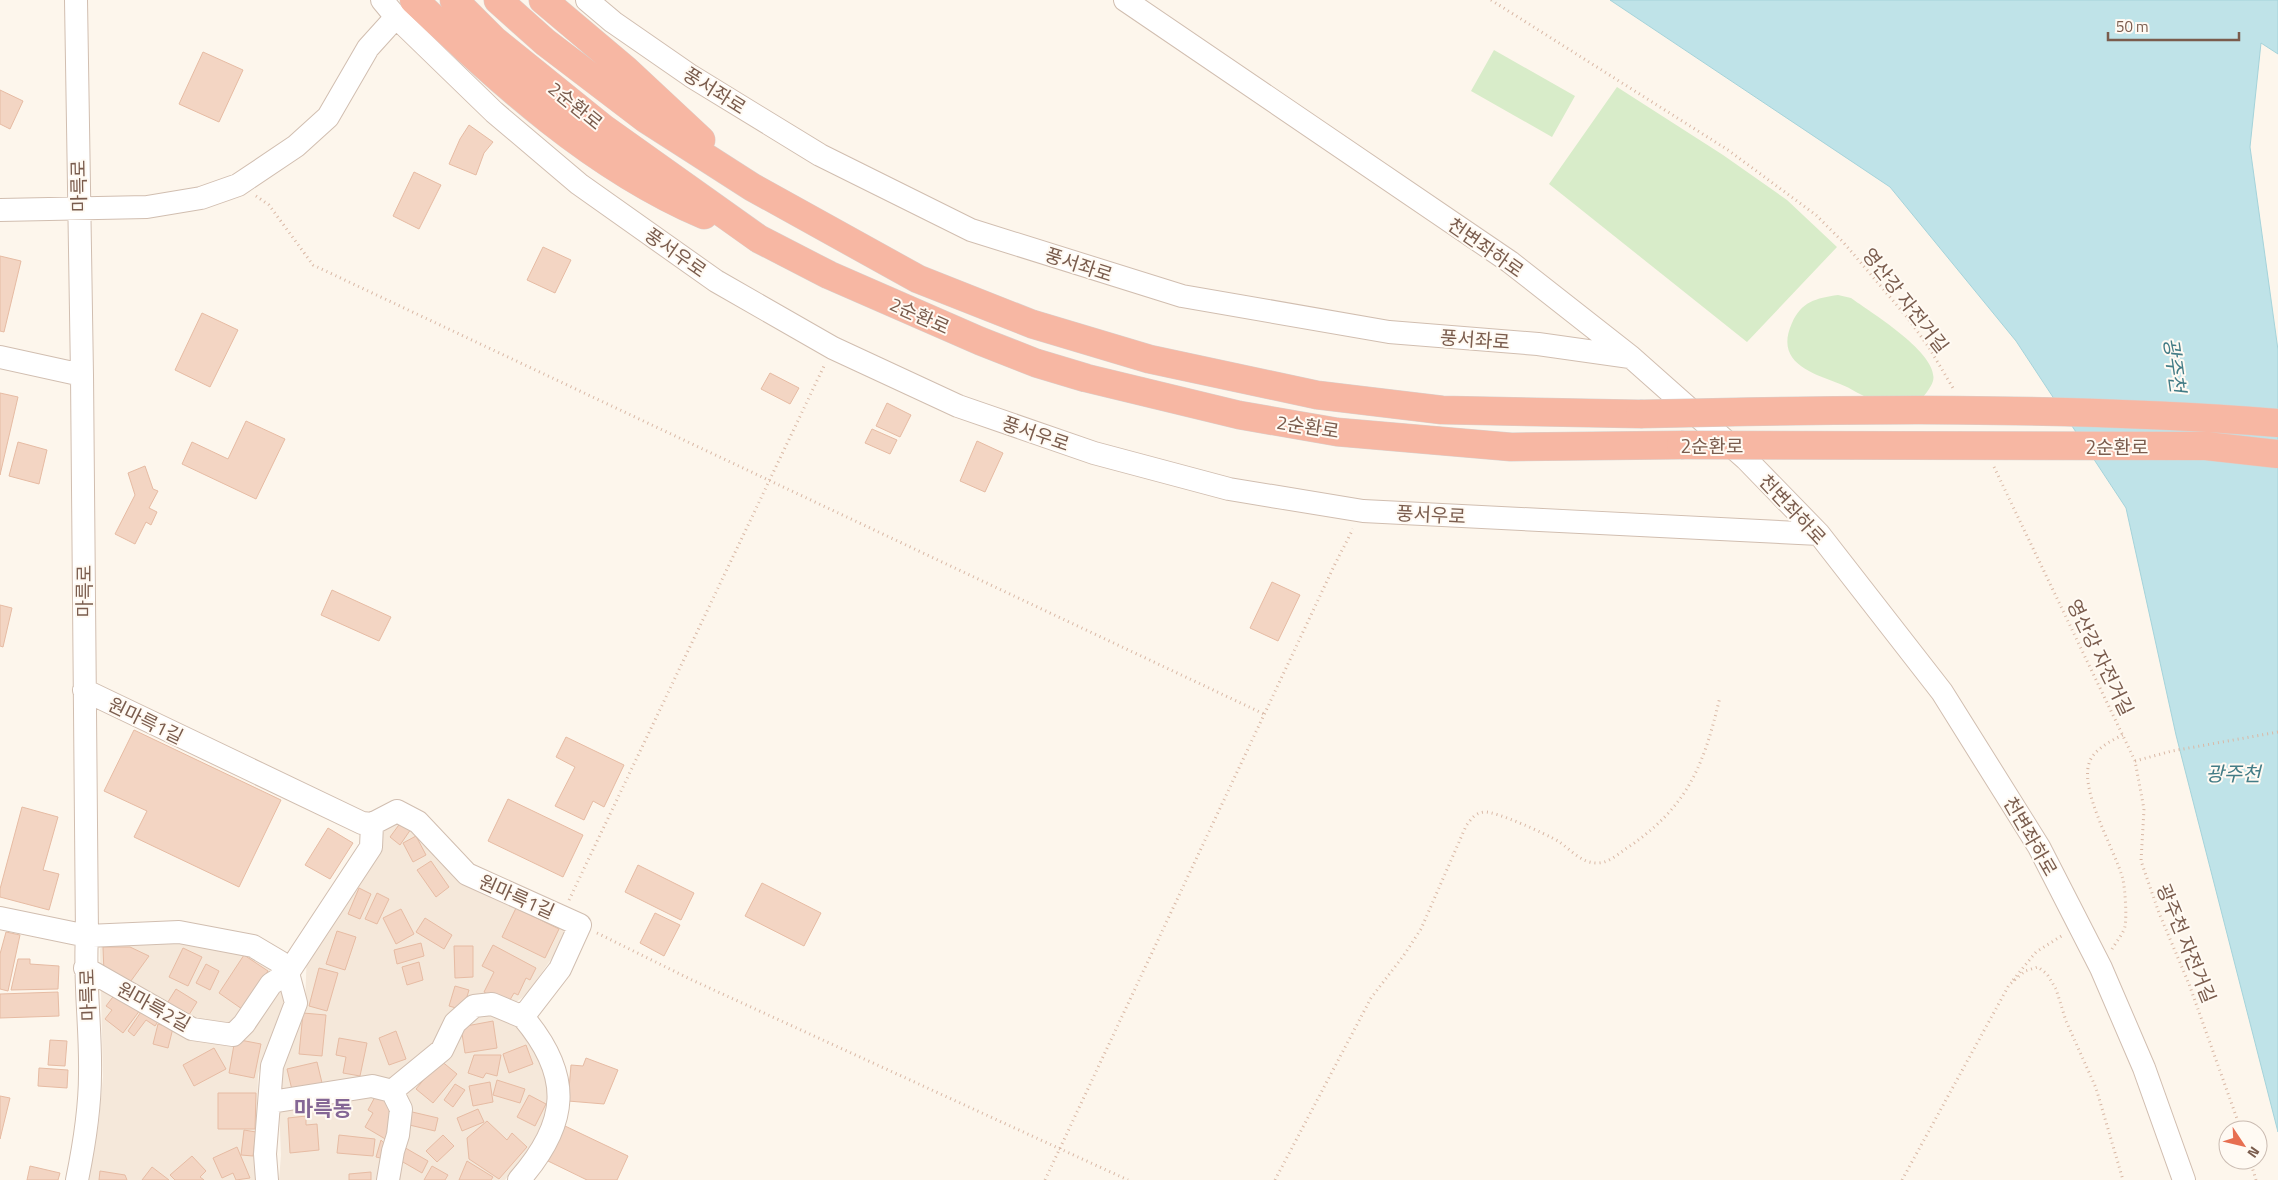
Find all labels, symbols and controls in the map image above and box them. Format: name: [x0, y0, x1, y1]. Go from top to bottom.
scale bar: [2108, 10, 2239, 42]
text: 50 m: [2116, 15, 2149, 38]
street label: 풍서좌로: [678, 59, 752, 121]
street label: 2순환로: [542, 74, 610, 136]
street label: 마륵로: [63, 160, 93, 212]
street label: 천변좌하로: [1442, 210, 1530, 284]
street label: 풍서우로: [639, 220, 713, 284]
street label: 풍서좌로: [1041, 239, 1117, 289]
street label: 영산강 자전거길: [1856, 241, 1956, 359]
street label: 2순환로: [885, 289, 955, 341]
street label: 풍서좌로: [1439, 322, 1511, 356]
water label: 광주천: [2156, 336, 2195, 397]
street label: 2순환로: [1275, 407, 1341, 445]
street label: 풍서우로: [998, 408, 1074, 458]
street label: 2순환로: [1680, 431, 1744, 460]
street label: 2순환로: [2085, 432, 2149, 461]
street label: 천변좌하로: [1753, 467, 1833, 551]
street label: 풍서우로: [1395, 498, 1467, 530]
street label: 마륵로: [69, 565, 98, 617]
street label: 영산강 자전거길: [2060, 594, 2142, 720]
street label: 원마륵1길: [103, 689, 189, 751]
water label: 광주천: [2205, 758, 2263, 789]
street label: 천변좌하로: [1997, 791, 2065, 881]
street label: 원마륵1길: [474, 866, 560, 926]
street label: 광주천 자전거길: [2150, 879, 2224, 1007]
street label: 마륵로: [72, 968, 102, 1022]
street label: 원마륵2길: [112, 974, 196, 1038]
district label: 마륵동: [294, 1092, 352, 1124]
north arrow: [2218, 1120, 2268, 1170]
text: N: [2243, 1143, 2265, 1163]

